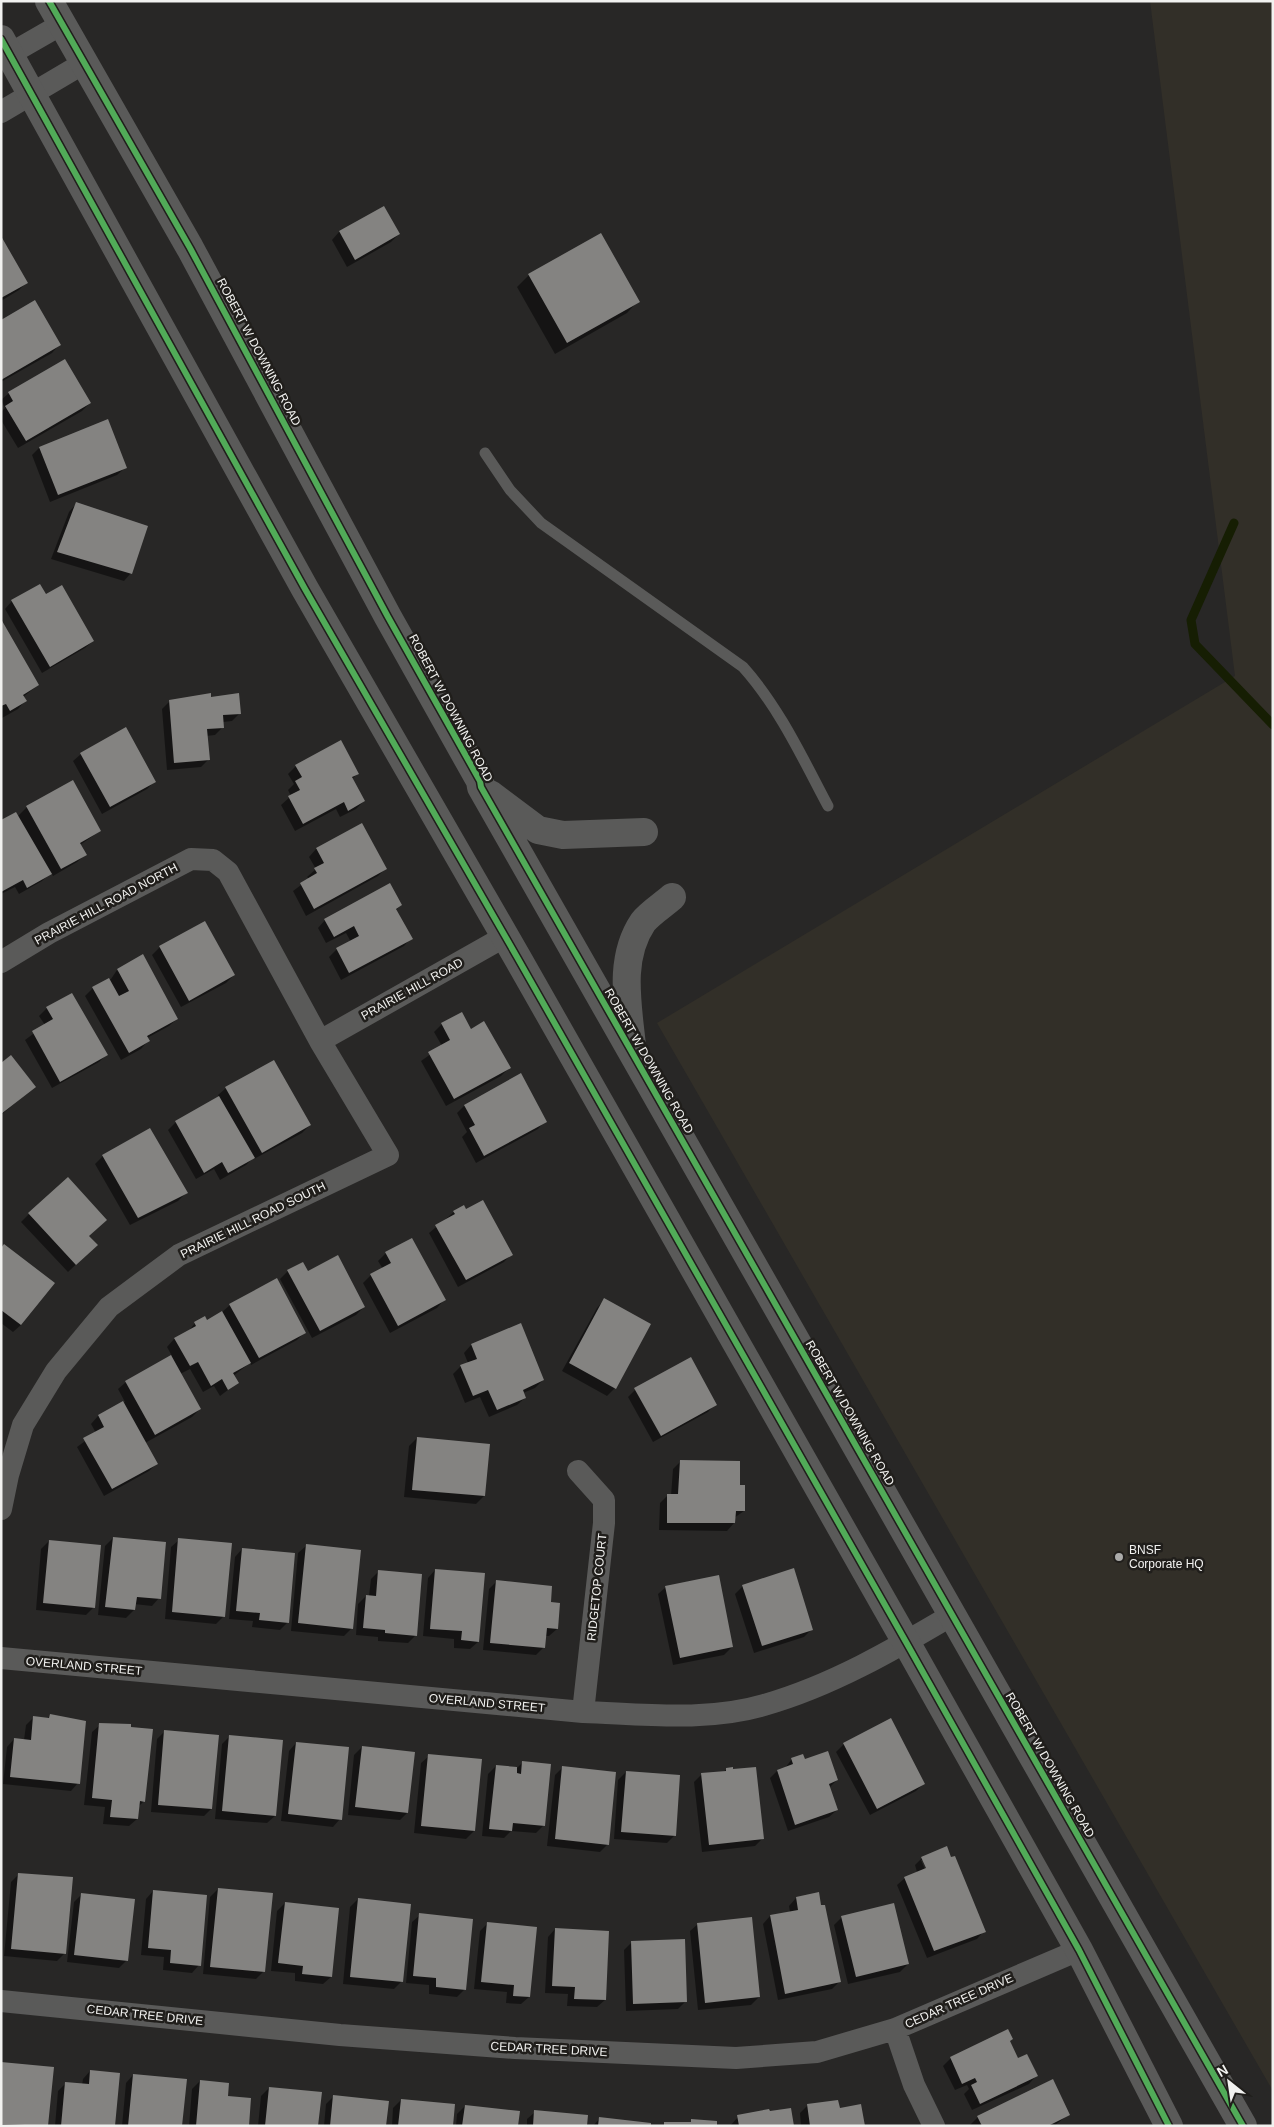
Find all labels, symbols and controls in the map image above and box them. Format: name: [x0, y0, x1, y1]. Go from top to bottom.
street label: ROBERT W DOWNING ROAD: [214, 276, 304, 428]
street label: ROBERT W DOWNING ROAD: [406, 632, 496, 784]
street label: PRAIRIE HILL ROAD NORTH: [32, 860, 180, 948]
street label: PRAIRIE HILL ROAD: [359, 955, 466, 1023]
street label: ROBERT W DOWNING ROAD: [602, 986, 696, 1136]
street label: PRAIRIE HILL ROAD SOUTH: [178, 1179, 328, 1261]
street label: ROBERT W DOWNING ROAD: [803, 1338, 897, 1488]
street label: RIDGETOP COURT: [584, 1532, 610, 1641]
place label: BNSF Corporate HQ: [1129, 1543, 1204, 1571]
marker: BNSF Corporate HQ: [1113, 1551, 1125, 1563]
street label: OVERLAND STREET: [25, 1654, 143, 1678]
street label: ROBERT W DOWNING ROAD: [1003, 1690, 1097, 1840]
street label: OVERLAND STREET: [428, 1691, 546, 1715]
street label: CEDAR TREE DRIVE: [903, 1971, 1015, 2031]
street label: CEDAR TREE DRIVE: [86, 2002, 204, 2028]
street label: CEDAR TREE DRIVE: [490, 2039, 608, 2059]
north arrow: [1204, 2057, 1254, 2107]
text: N: [1214, 2061, 1231, 2080]

